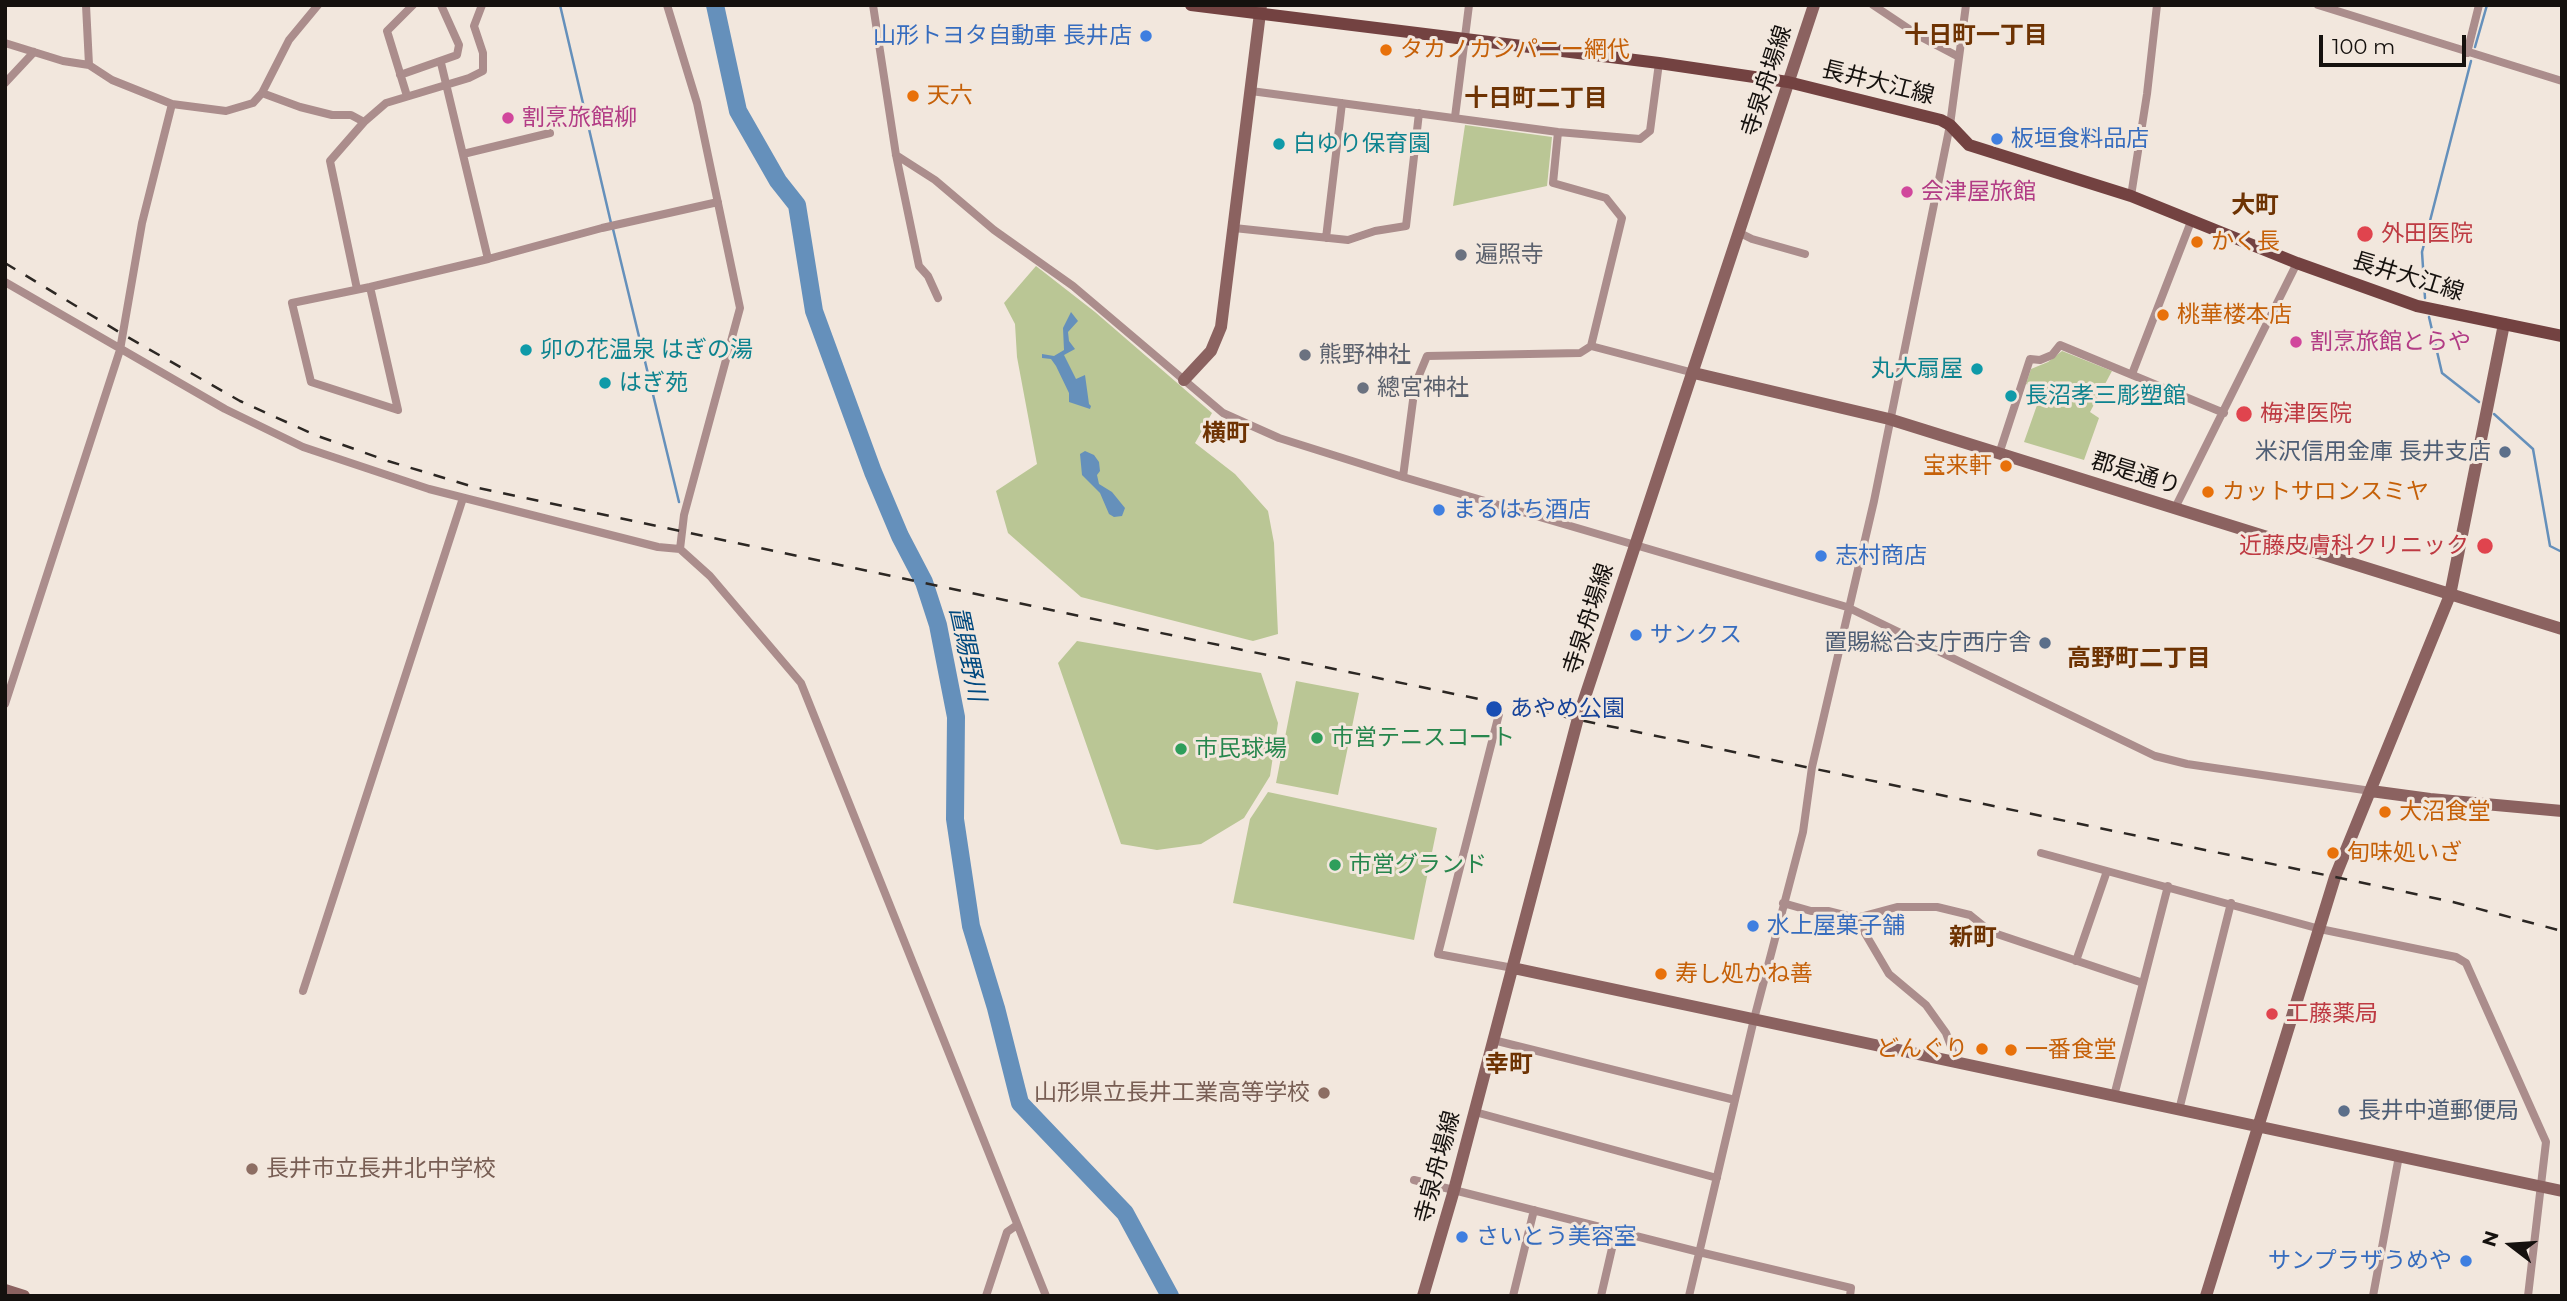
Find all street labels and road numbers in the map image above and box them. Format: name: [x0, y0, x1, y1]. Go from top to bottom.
street label: 寺泉舟場線: [1736, 22, 1798, 140]
street label: 長井大江線: [1819, 56, 1937, 110]
street label: 長井大江線: [2349, 247, 2467, 307]
street label: 郡是通り: [2088, 447, 2184, 501]
street label: 寺泉舟場線: [1558, 560, 1620, 678]
street label: 寺泉舟場線: [1410, 1108, 1466, 1226]

